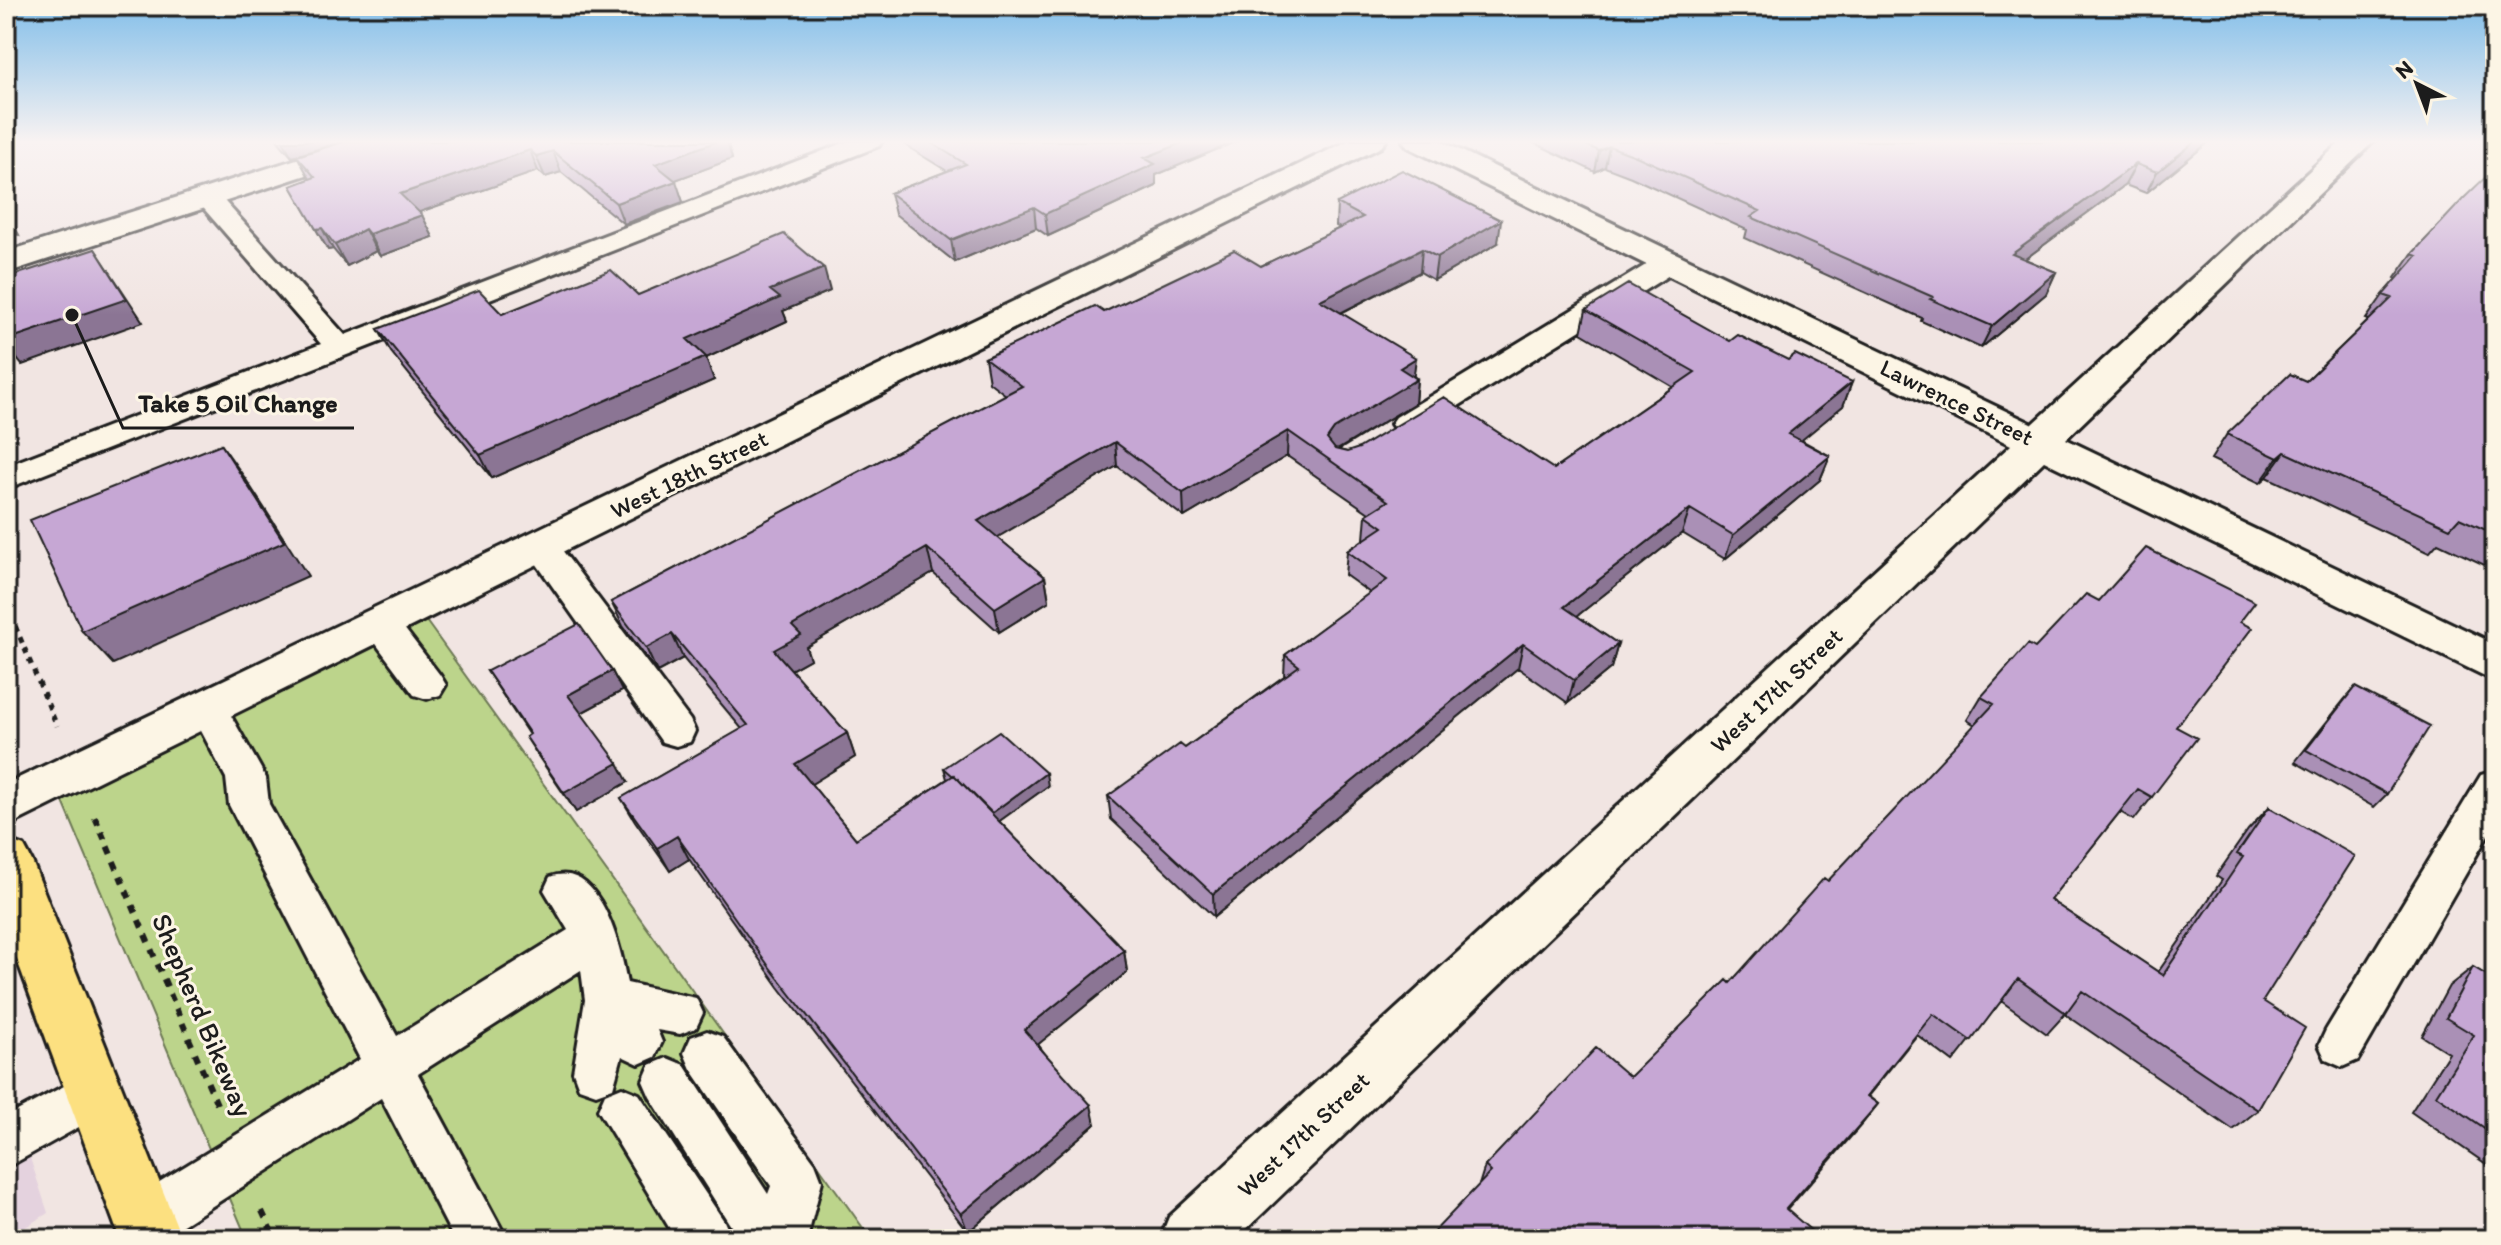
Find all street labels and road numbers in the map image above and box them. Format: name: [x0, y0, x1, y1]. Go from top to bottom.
street label: Lawrence Street: [1876, 352, 2038, 452]
street label: West 18th Street: [605, 423, 773, 525]
street label: West 17th Street: [1704, 621, 1848, 759]
street label: Shepherd Bikeway: [145, 908, 261, 1122]
street label: West 17th Street: [1231, 1065, 1375, 1203]

